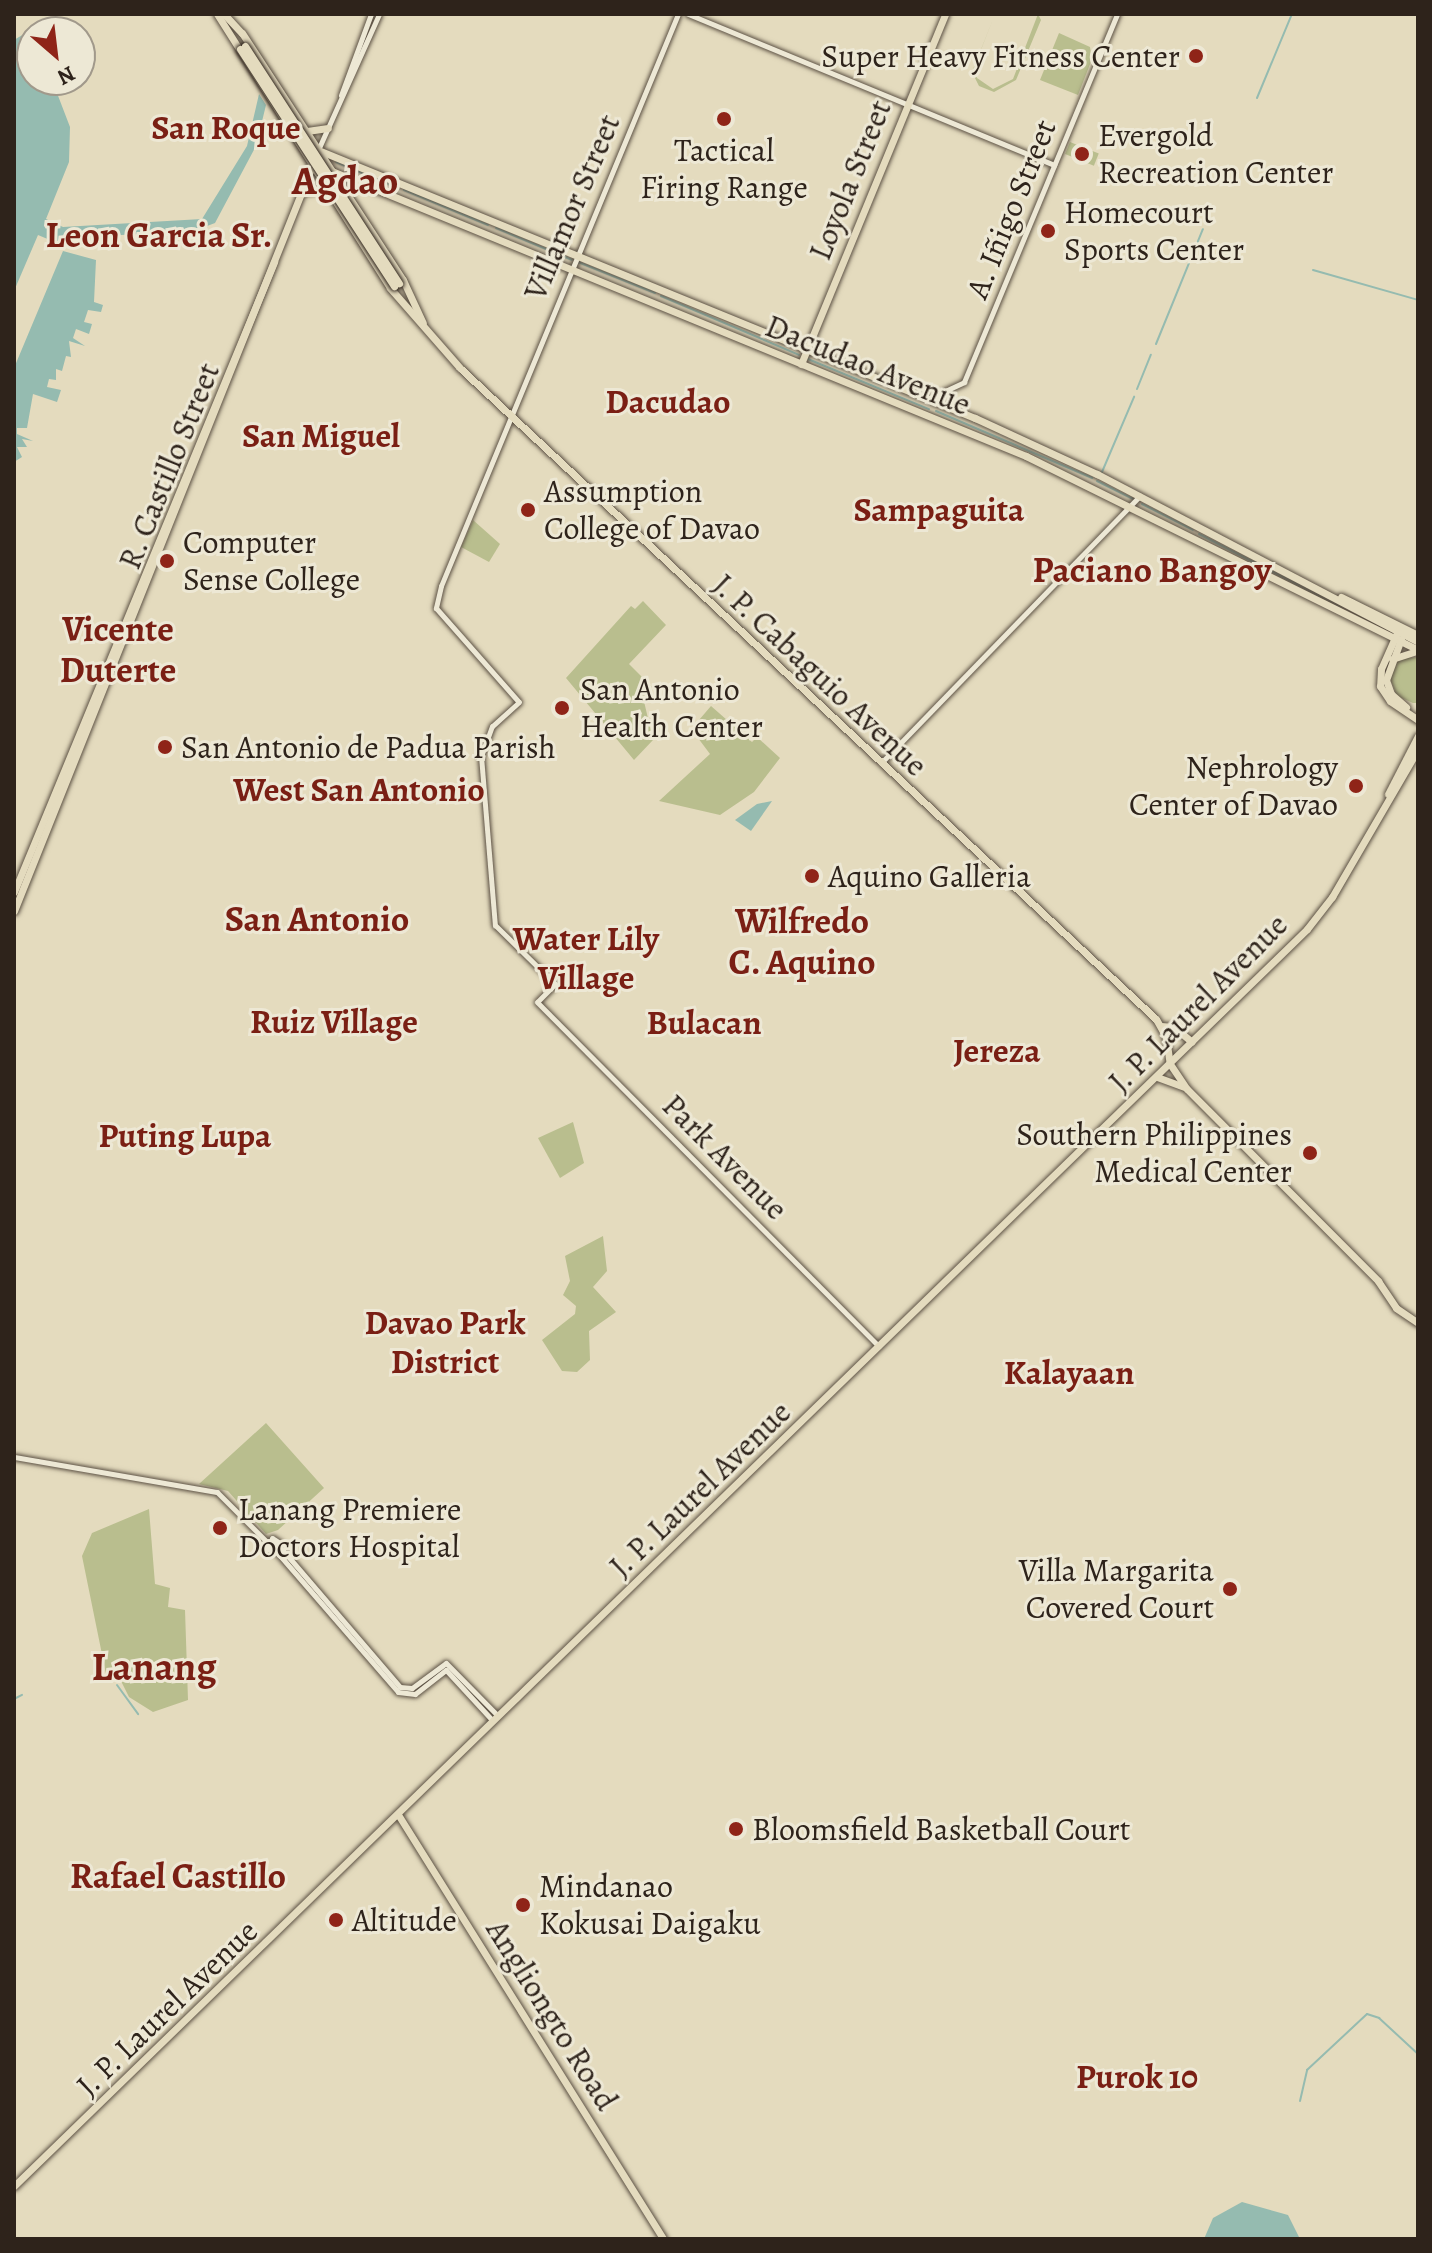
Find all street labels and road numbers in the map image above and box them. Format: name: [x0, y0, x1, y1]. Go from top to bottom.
street label: Loyola Street: [801, 94, 899, 266]
street label: Villamor Street: [516, 109, 628, 305]
street label: A. Iñigo Street: [958, 114, 1064, 304]
street label: Dacudao Avenue: [760, 306, 976, 424]
street label: R. Castillo Street: [110, 357, 228, 575]
street label: J. P. Cabaguio Avenue: [704, 565, 936, 785]
street label: J. P. Laurel Avenue: [1100, 905, 1296, 1101]
street label: Park Avenue: [654, 1086, 796, 1228]
street label: J. P. Laurel Avenue: [601, 1392, 799, 1586]
street label: J. P. Laurel Avenue: [68, 1911, 266, 2105]
street label: Angliongto Road: [478, 1913, 626, 2117]

